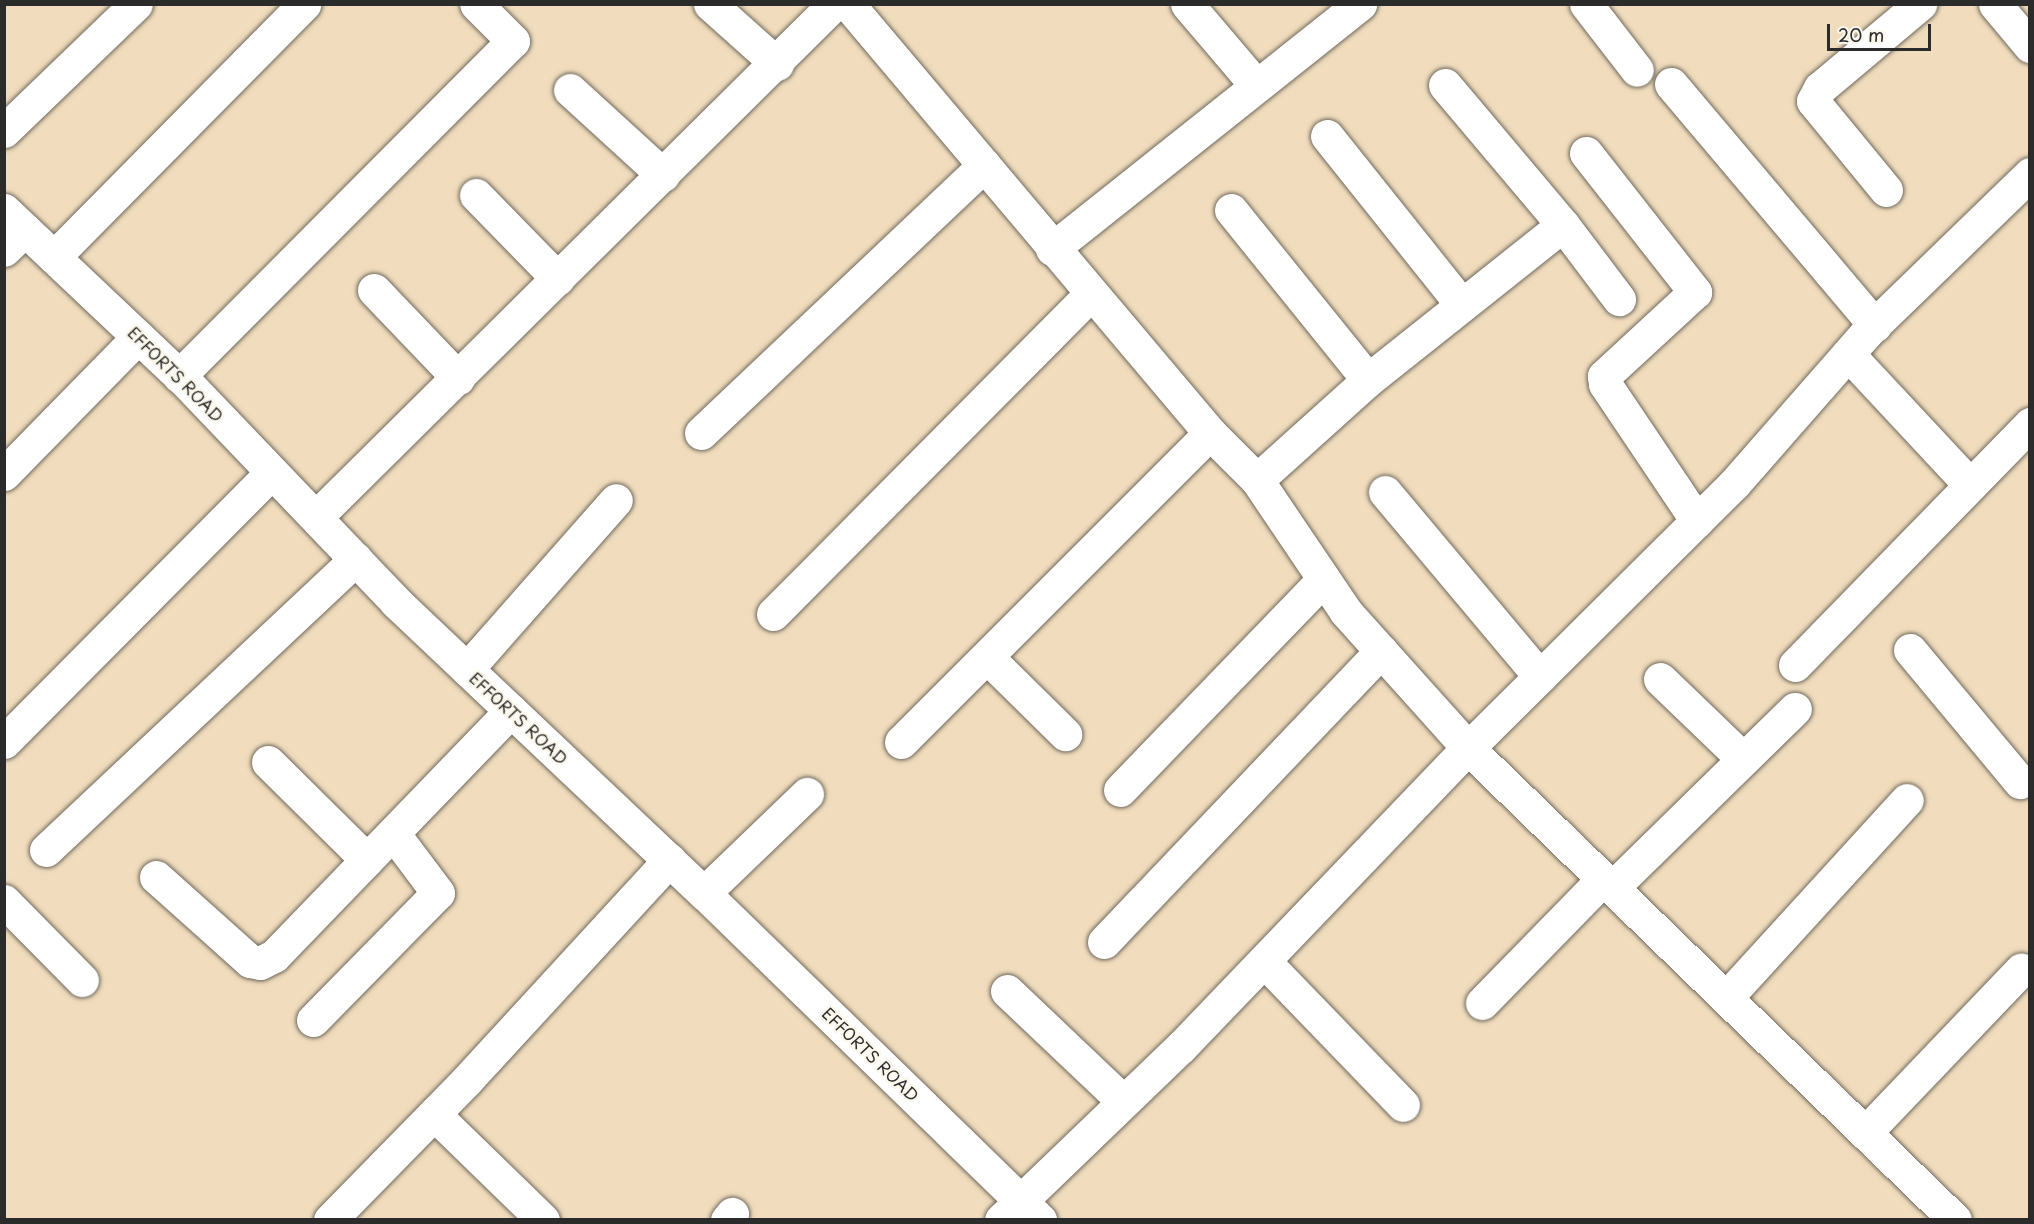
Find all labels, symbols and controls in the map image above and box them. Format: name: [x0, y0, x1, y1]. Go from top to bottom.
scale bar: [1830, 12, 1934, 50]
text: 20 m: [1838, 21, 1884, 48]
street label: EFFORTS ROAD: [125, 323, 227, 425]
street label: EFFORTS ROAD: [467, 668, 571, 768]
street label: EFFORTS ROAD: [819, 1004, 923, 1104]

